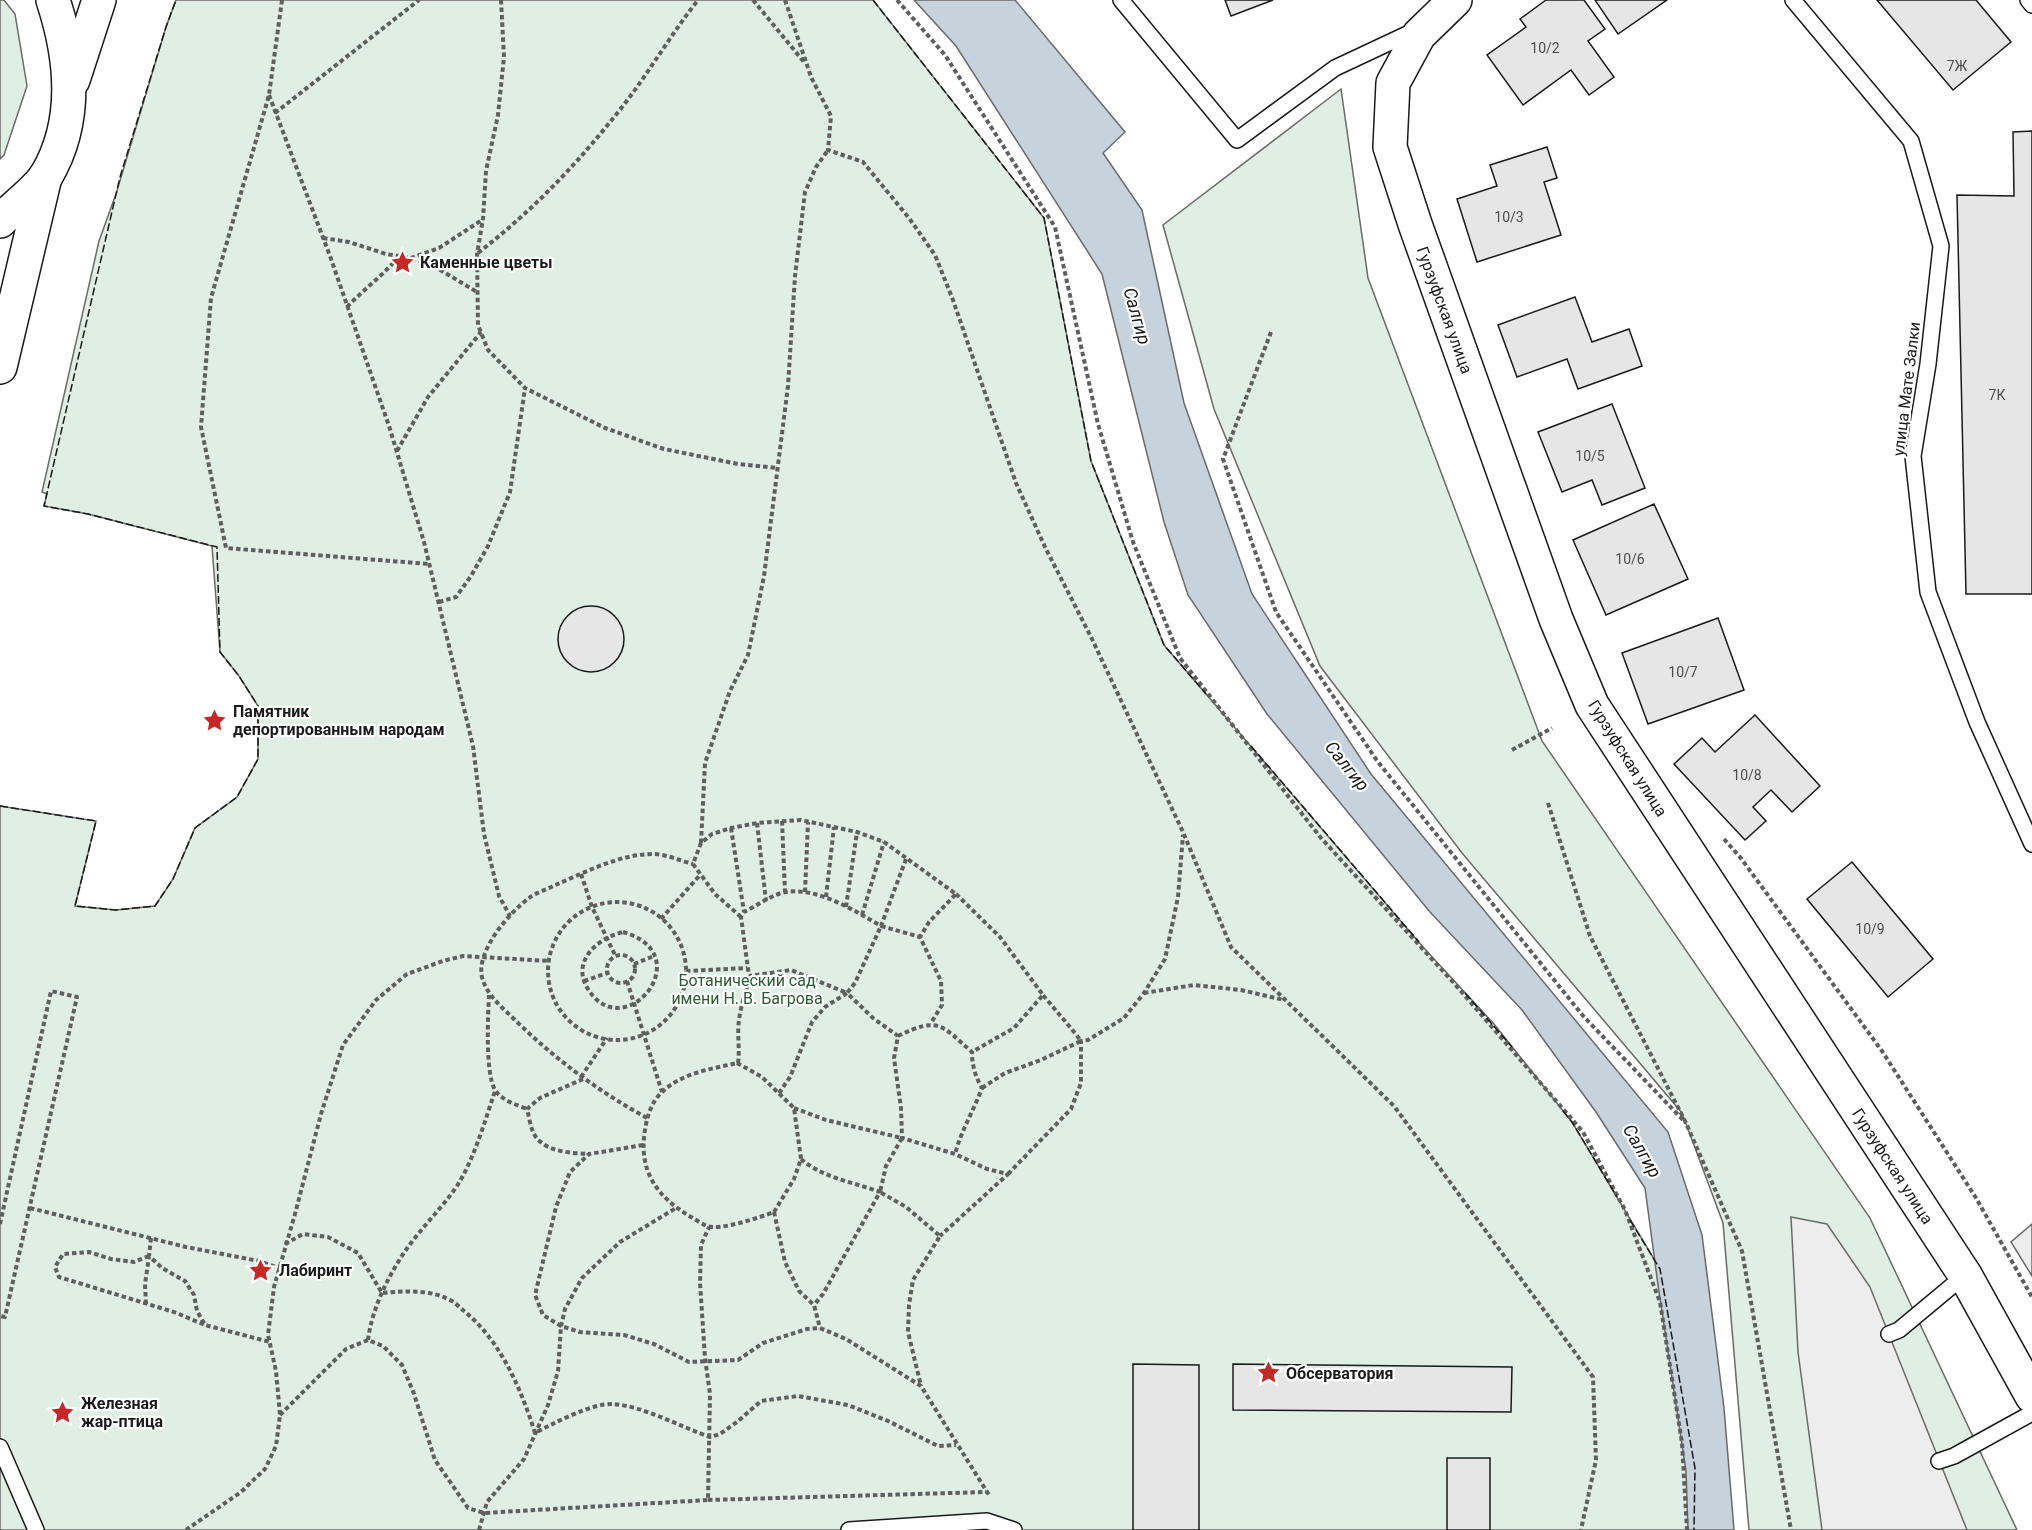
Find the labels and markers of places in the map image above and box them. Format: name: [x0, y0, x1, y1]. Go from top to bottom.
place icon: Каменные цветы: [389, 249, 415, 275]
place label: Каменные цветы: [420, 253, 552, 272]
place label: Памятник депортированным народам: [233, 702, 445, 739]
place icon: Памятник депортированным народам: [202, 707, 228, 733]
place icon: Лабиринт: [248, 1257, 274, 1283]
place label: Лабиринт: [279, 1261, 352, 1280]
place icon: Обсерватория: [1255, 1360, 1281, 1386]
place label: Обсерватория: [1286, 1364, 1394, 1383]
place label: Железная жар-птица: [81, 1394, 164, 1431]
place icon: Железная жар-птица: [50, 1399, 76, 1425]

